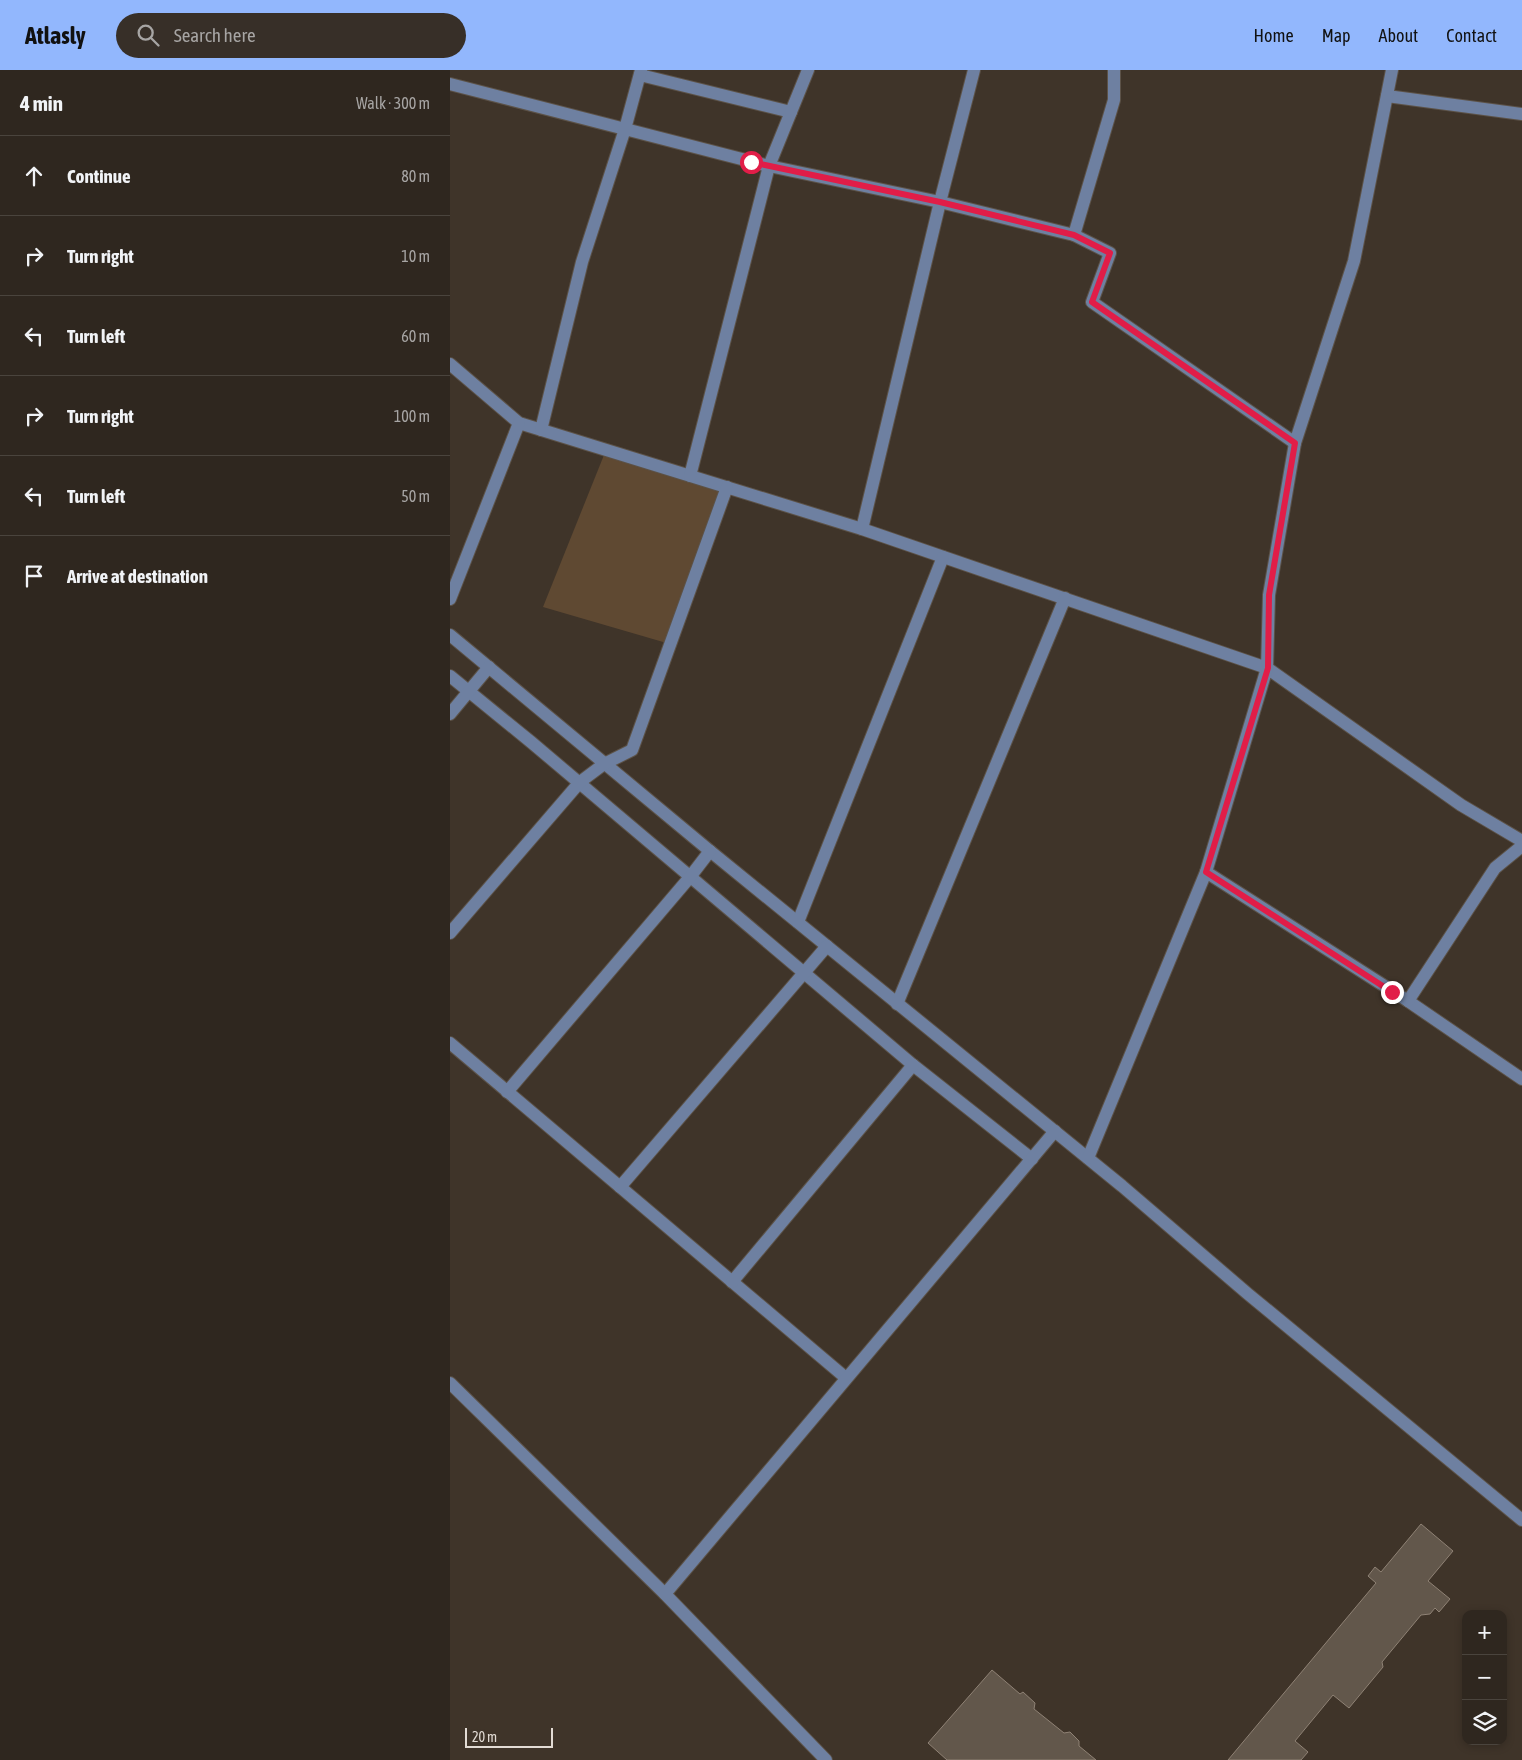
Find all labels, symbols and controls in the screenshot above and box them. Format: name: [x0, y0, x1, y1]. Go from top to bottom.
search box: [116, 13, 466, 58]
icon: search: [134, 21, 162, 49]
text: Atlasly: [25, 22, 86, 49]
text: Search here: [174, 24, 256, 46]
text: Home: [1254, 25, 1294, 46]
text: Map: [1322, 25, 1351, 46]
text: About: [1379, 25, 1418, 46]
text: Contact: [1446, 25, 1497, 46]
text: 4 min: [20, 91, 63, 115]
text: Walk · 300 m: [356, 94, 430, 112]
route start: [740, 151, 763, 174]
icon: ahead: [20, 162, 48, 190]
text: Continue: [67, 165, 131, 187]
text: 80 m: [401, 167, 430, 185]
icon: right: [20, 242, 48, 270]
text: Turn right: [67, 245, 134, 267]
text: 10 m: [401, 247, 430, 265]
icon: left: [20, 322, 48, 350]
text: Turn left: [67, 325, 125, 347]
text: 60 m: [401, 327, 430, 345]
icon: right: [20, 402, 48, 430]
text: Turn right: [67, 405, 134, 427]
text: 100 m: [394, 407, 430, 425]
icon: left: [20, 482, 48, 510]
text: Turn left: [67, 485, 125, 507]
text: 50 m: [401, 487, 430, 505]
icon: arrive: [20, 562, 48, 590]
text: Arrive at destination: [67, 565, 208, 587]
route end: [1381, 981, 1404, 1004]
map controls: [1462, 1610, 1507, 1745]
button: +: [1462, 1610, 1507, 1655]
button: −: [1462, 1655, 1507, 1700]
button: layers: [1462, 1700, 1507, 1745]
scale bar: [465, 1725, 552, 1748]
text: 20 m: [472, 1729, 497, 1745]

